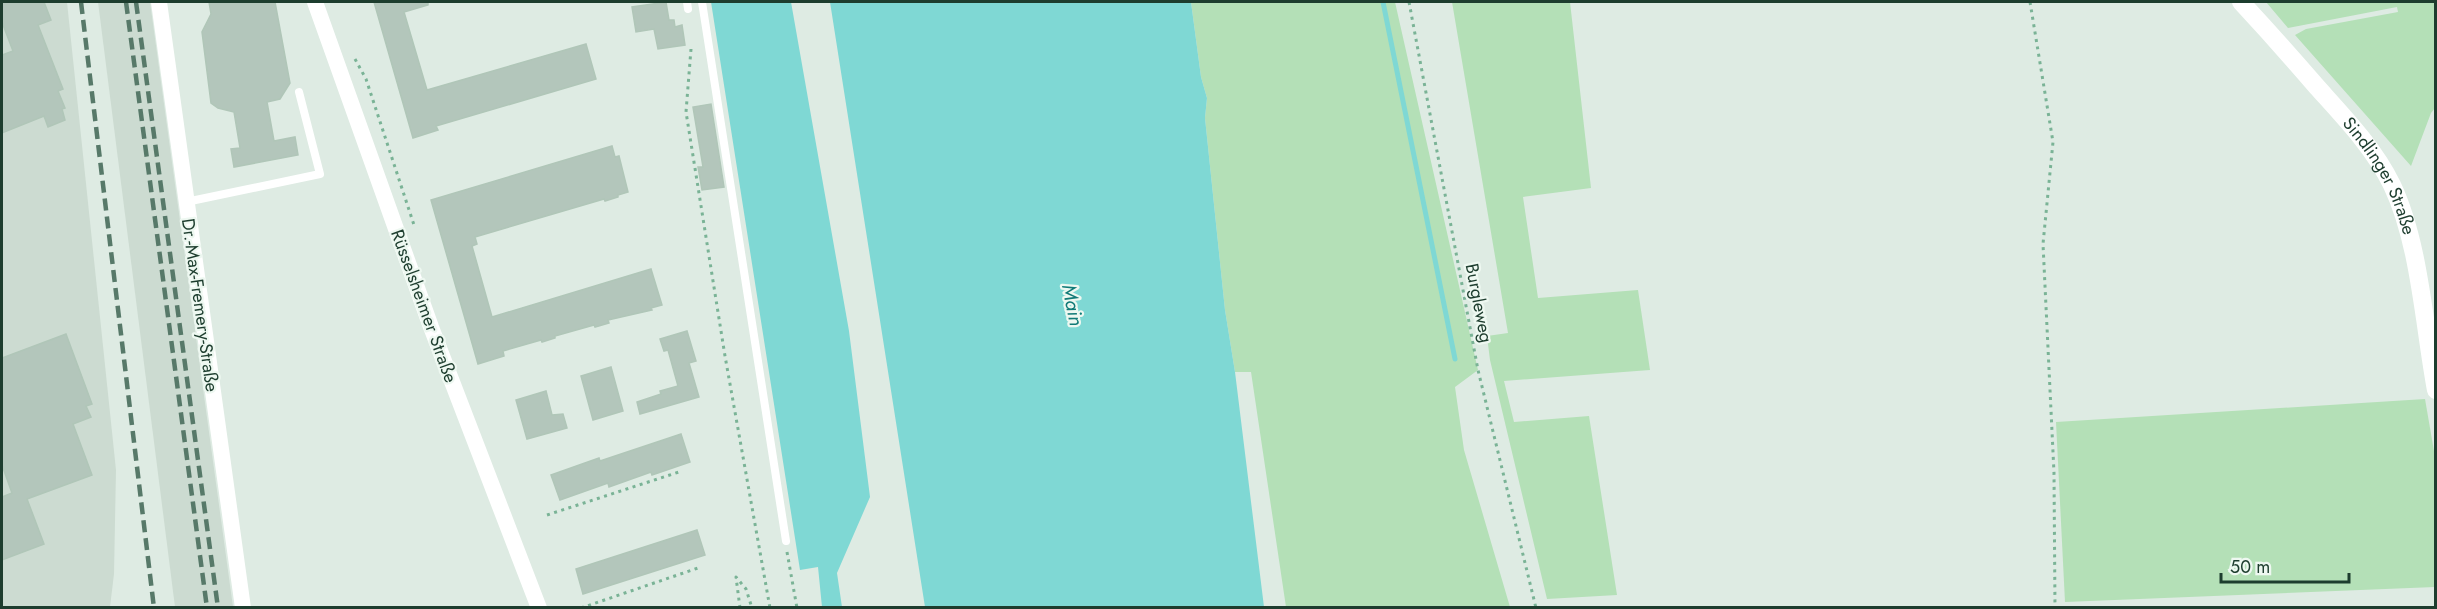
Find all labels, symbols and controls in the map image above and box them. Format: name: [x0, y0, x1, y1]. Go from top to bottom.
street label: Sindlinger Straße: [2336, 111, 2422, 238]
street label: Dr.-Max-Fremery-Straße: [175, 216, 225, 394]
street label: Rüsselsheimer Straße: [384, 226, 464, 386]
street label: Burgleweg: [1459, 261, 1499, 345]
water label: Main: [1054, 282, 1091, 328]
scale bar: [2221, 546, 2348, 584]
text: 50 m: [2230, 554, 2270, 580]

